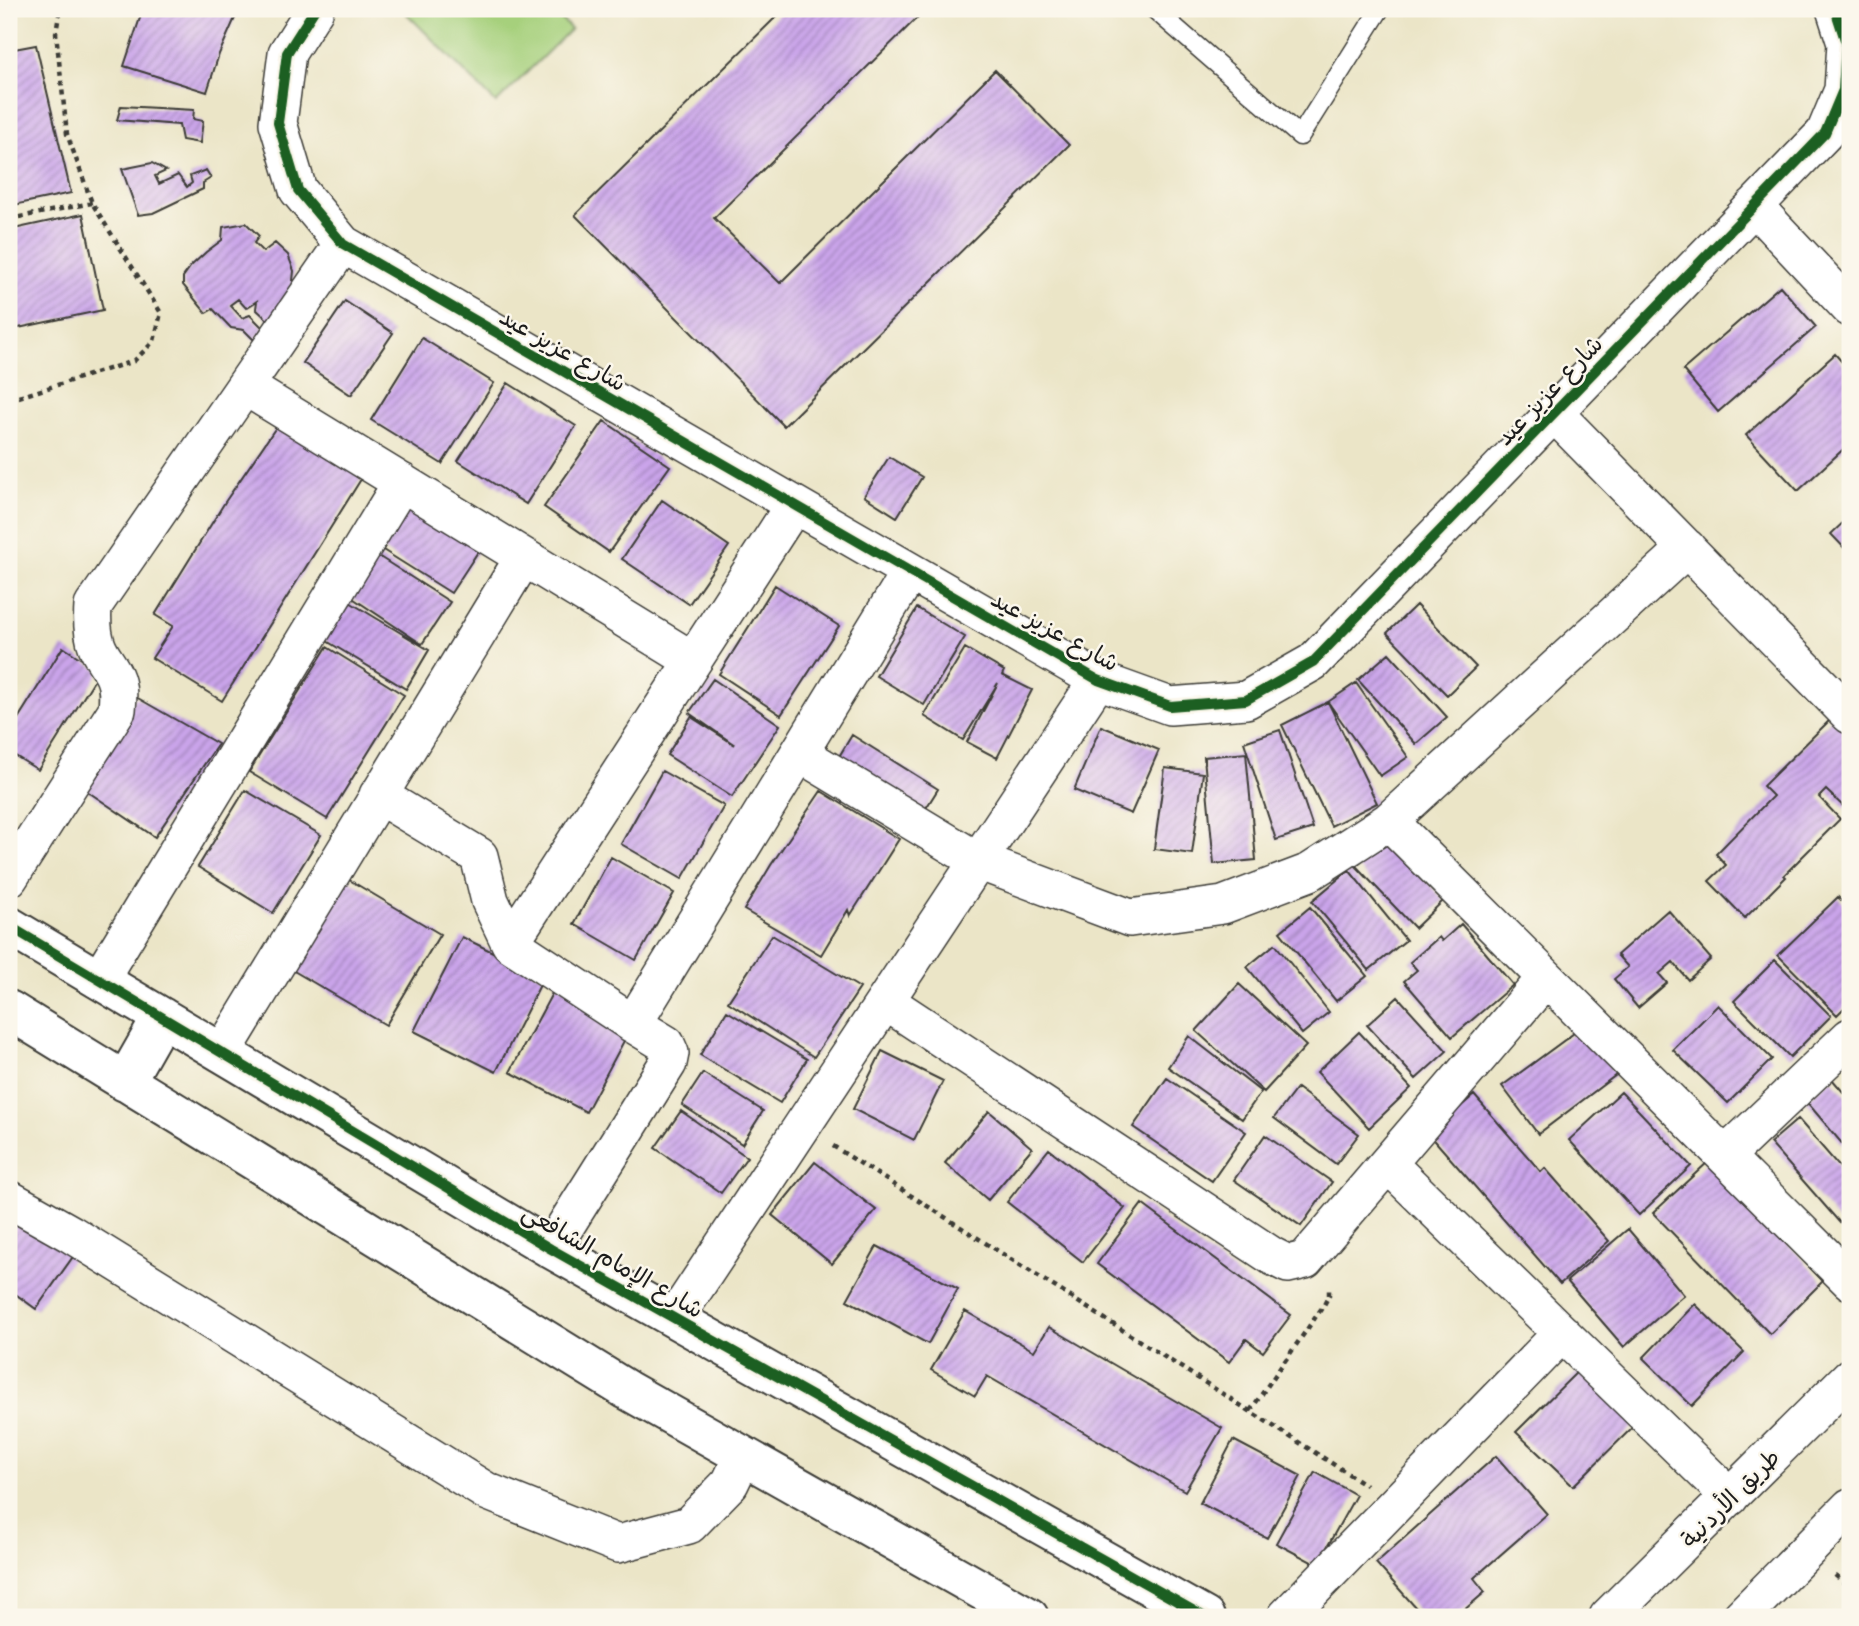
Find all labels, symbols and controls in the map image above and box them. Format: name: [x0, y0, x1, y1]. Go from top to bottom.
street label: شارع عزيز عيد: [493, 297, 634, 400]
street label: شارع عزيز عيد: [1486, 326, 1611, 453]
street label: شارع عزيز عيد: [985, 579, 1127, 680]
street label: شارع الإمام الشافعى: [516, 1192, 711, 1327]
street label: طريق الأردنية: [1671, 1439, 1787, 1555]

